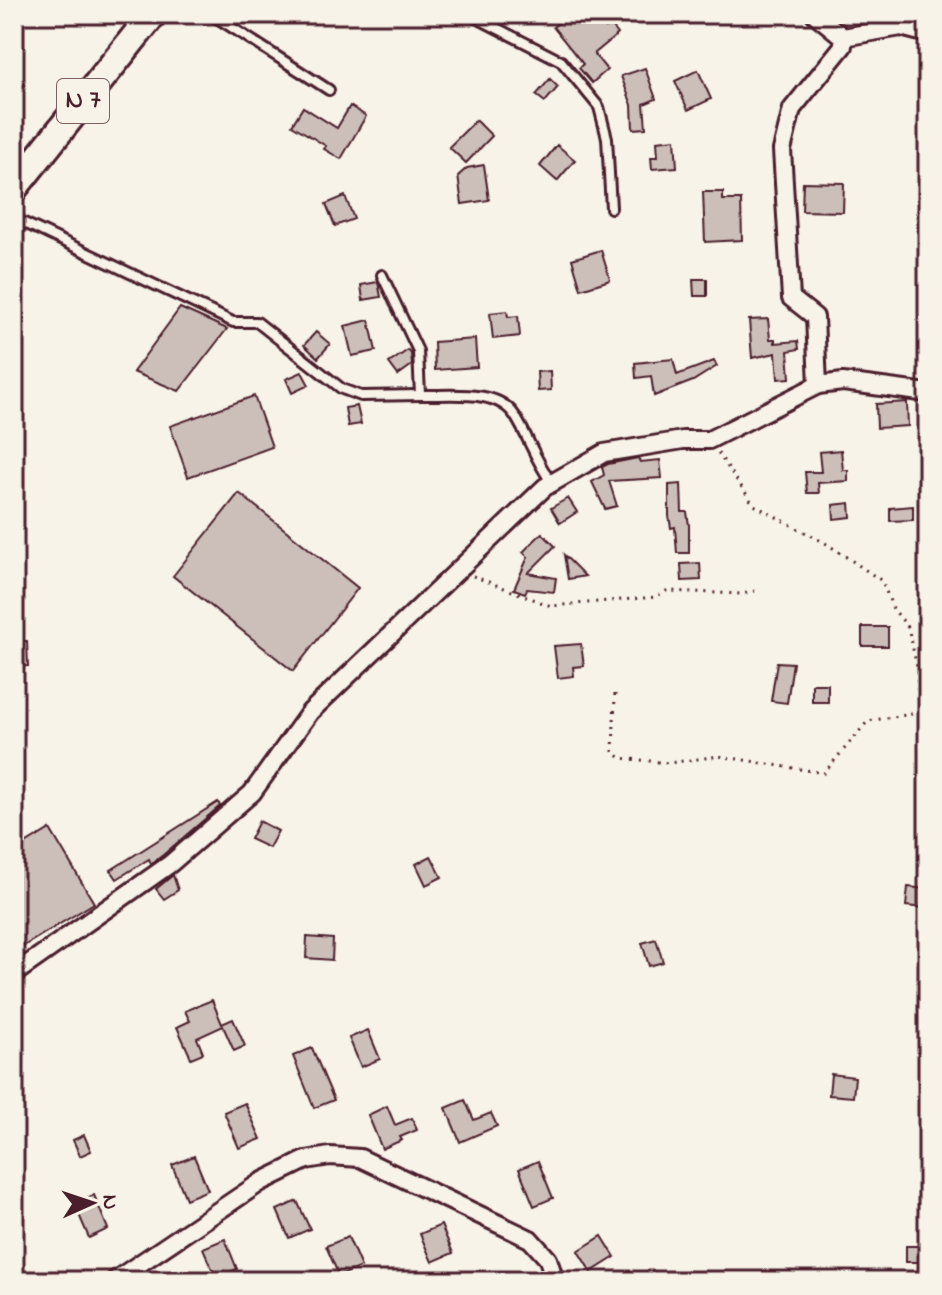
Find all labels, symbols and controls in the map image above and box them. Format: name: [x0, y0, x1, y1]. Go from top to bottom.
road number: N 7: [57, 79, 109, 123]
north arrow: [52, 1163, 132, 1243]
text: N: [93, 1194, 125, 1210]

